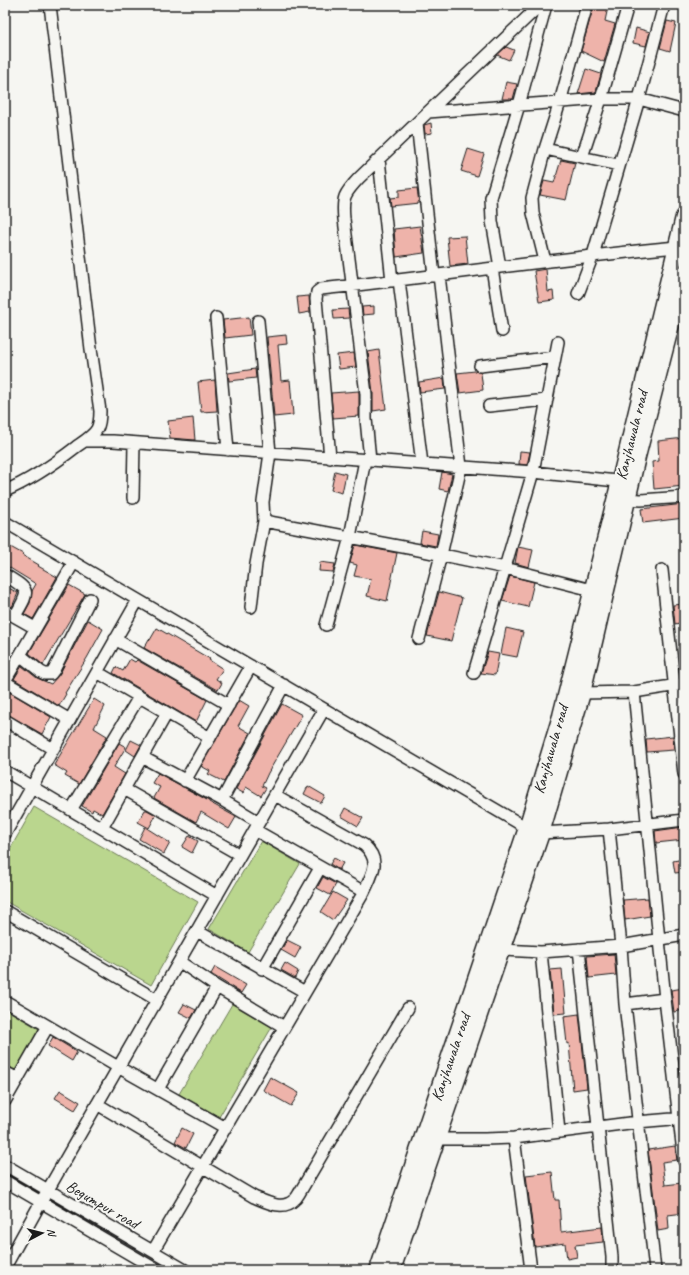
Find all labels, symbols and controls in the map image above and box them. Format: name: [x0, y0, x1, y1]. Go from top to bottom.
street label: Kanjhawala road: [611, 386, 653, 482]
street label: Kanjhawala road: [529, 700, 574, 796]
street label: Kanjhawala road: [427, 1008, 476, 1104]
street label: Begumpur road: [63, 1176, 145, 1235]
north arrow: [22, 1213, 62, 1253]
text: N: [45, 1228, 60, 1238]

